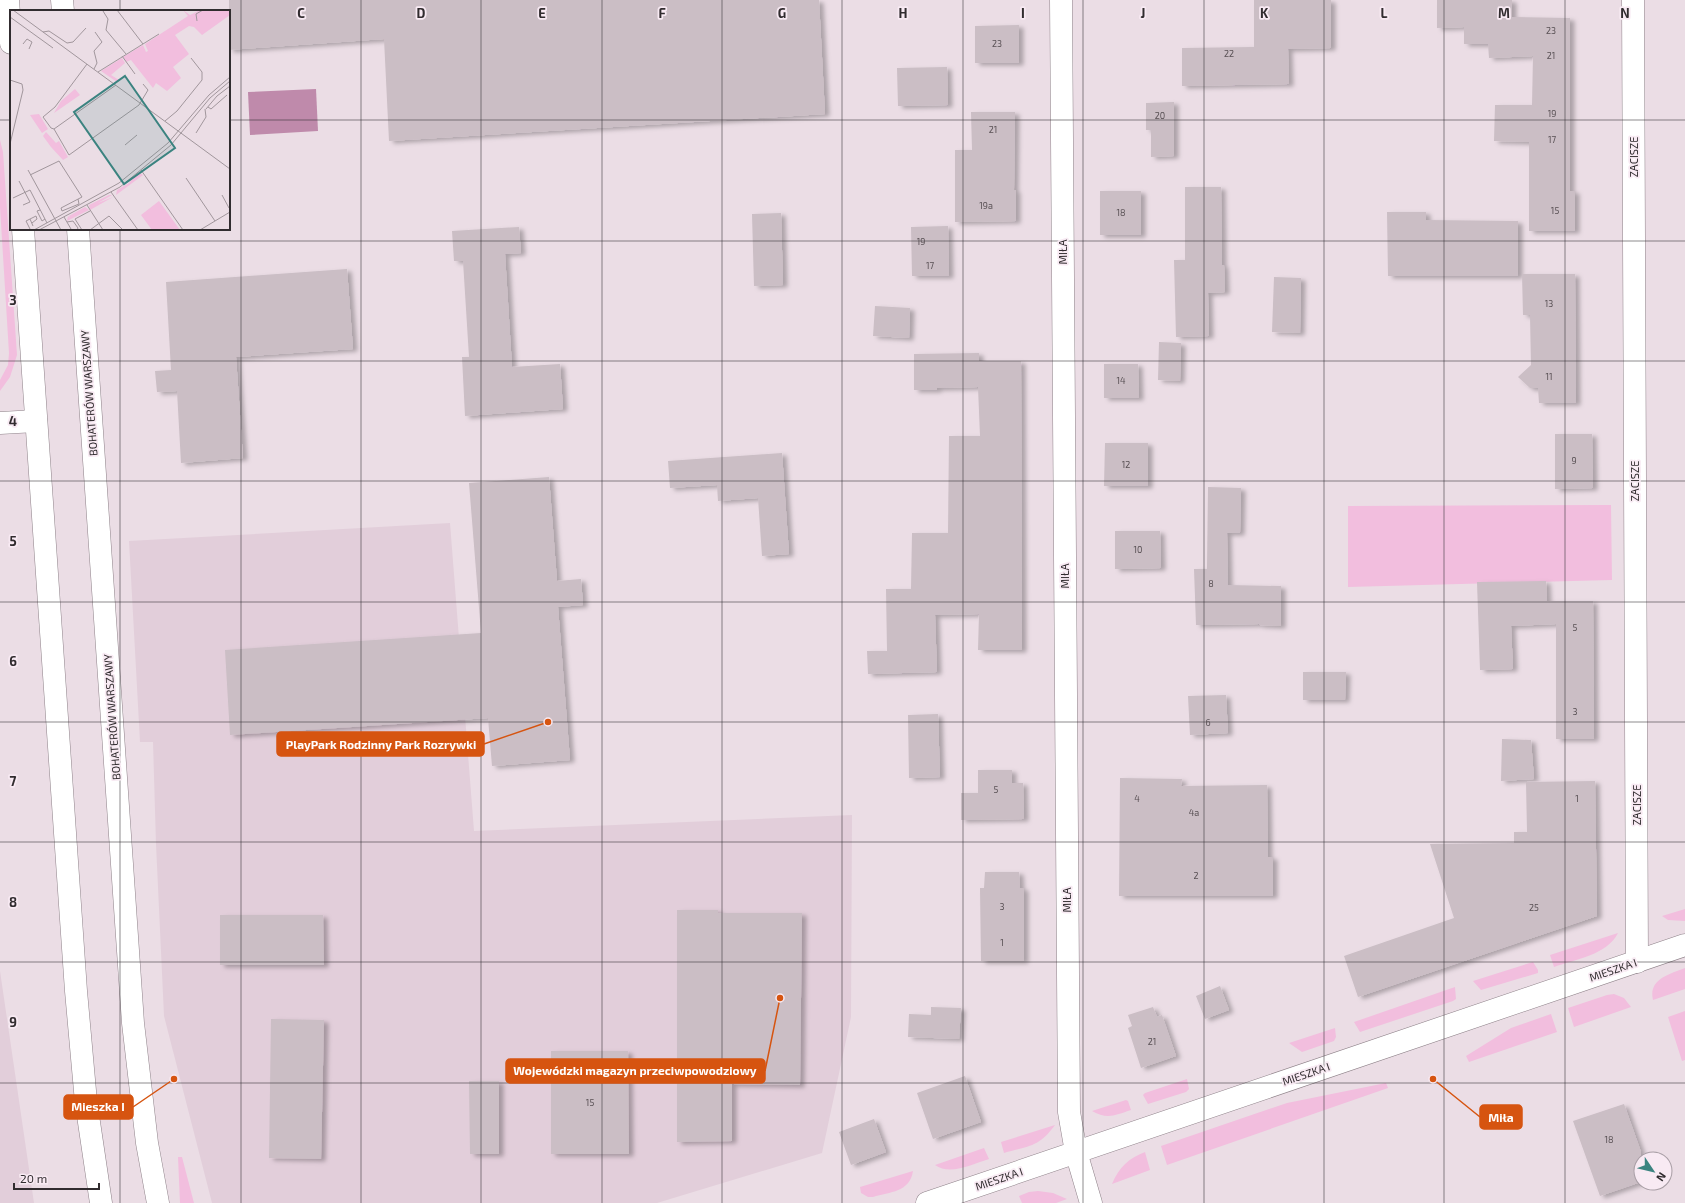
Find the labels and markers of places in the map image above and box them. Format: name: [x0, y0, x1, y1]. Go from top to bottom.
callout: PlayPark Rodzinny Park Rozrywki: [277, 732, 484, 756]
callout: Wojewódzki magazyn przeciwpowodziowy: [506, 1059, 765, 1083]
callout: Mieszka I: [64, 1095, 133, 1119]
callout: Miła: [1480, 1105, 1522, 1129]

